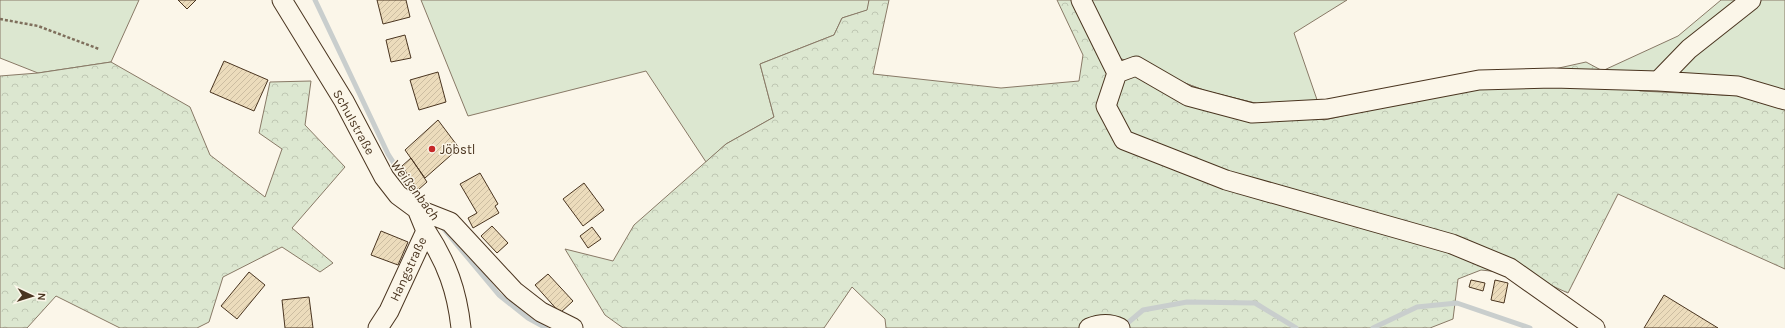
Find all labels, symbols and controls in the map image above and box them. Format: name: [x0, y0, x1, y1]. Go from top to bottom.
street label: Schulstraße: [330, 87, 378, 157]
place label: Jöbstl: [440, 142, 475, 157]
marker: Jöbstl: [427, 144, 437, 154]
water label: Weißenbach: [387, 156, 443, 224]
street label: Hangstraße: [387, 234, 430, 304]
north arrow: [12, 276, 52, 316]
text: N: [35, 292, 48, 301]

